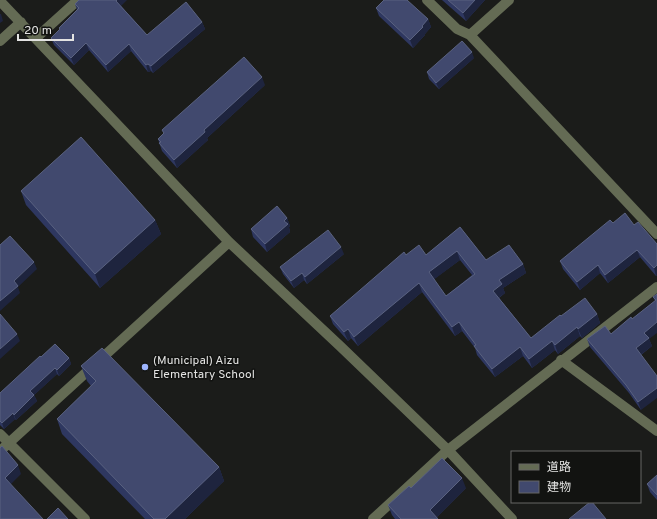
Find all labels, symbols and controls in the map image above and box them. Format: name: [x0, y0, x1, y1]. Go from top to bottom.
scale bar: [18, 16, 73, 42]
text: 20 m: [24, 23, 52, 39]
place label: (Municipal) Aizu Elementary School: [153, 353, 255, 383]
marker: (Municipal) Aizu Elementary School: [140, 362, 150, 372]
legend: [511, 451, 641, 503]
text: 道路: [547, 460, 571, 476]
text: 建物: [547, 480, 571, 496]

